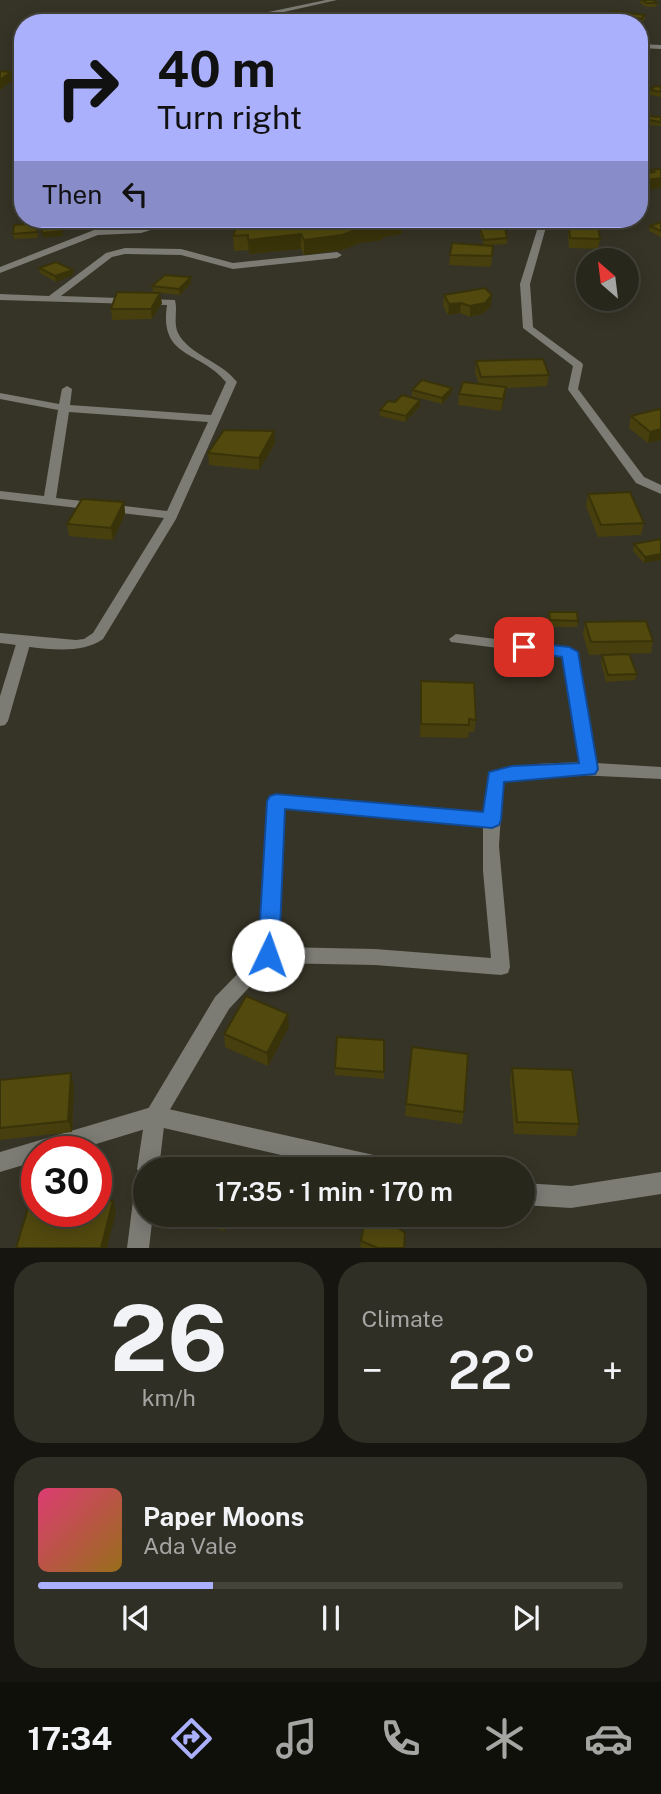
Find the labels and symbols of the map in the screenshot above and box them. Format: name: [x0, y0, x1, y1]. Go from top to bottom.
north arrow: [576, 248, 639, 312]
pin: [494, 617, 554, 677]
position arrow: [231, 918, 305, 992]
speed limit sign: 30: [21, 1136, 112, 1227]

